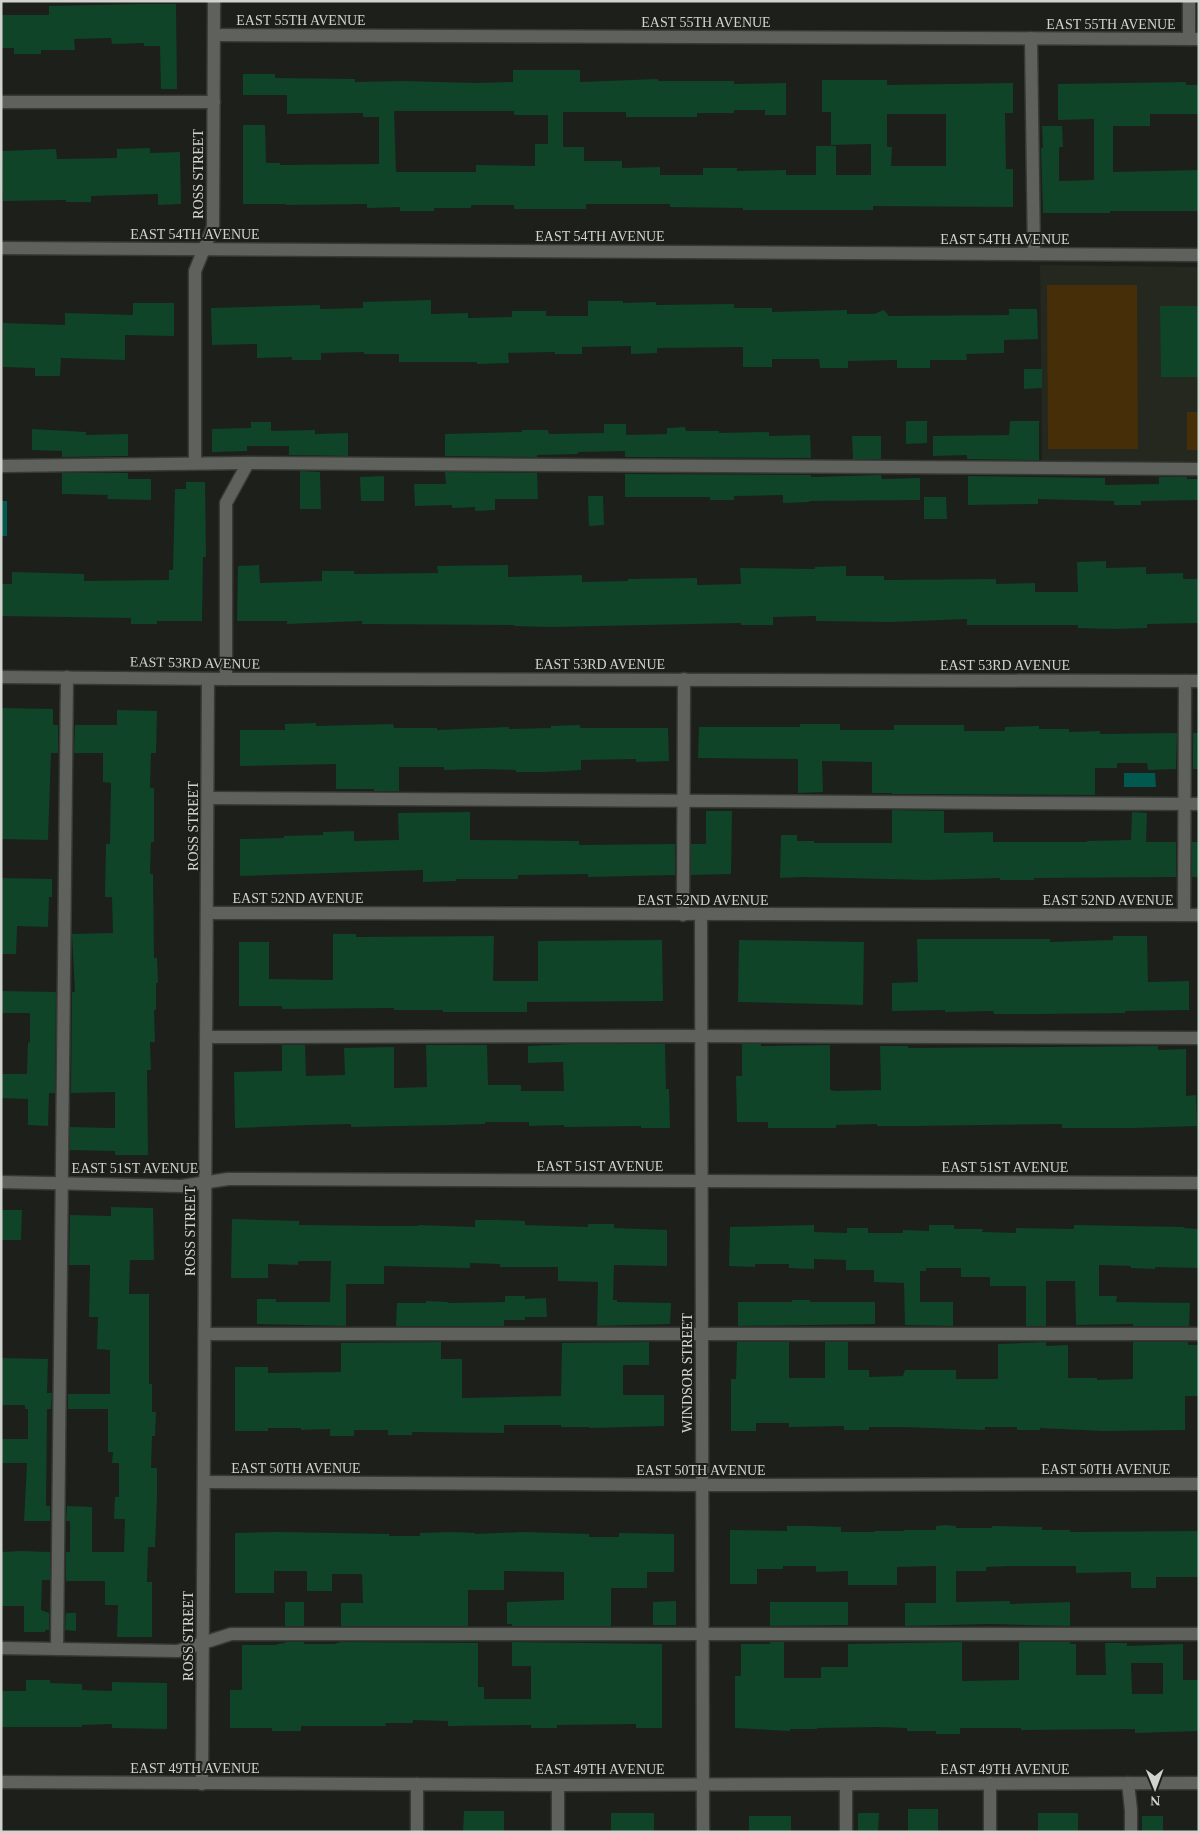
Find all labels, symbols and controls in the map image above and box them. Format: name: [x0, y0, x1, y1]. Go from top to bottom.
street label: EAST 55TH AVENUE: [236, 13, 366, 28]
street label: EAST 55TH AVENUE: [641, 15, 771, 30]
street label: EAST 55TH AVENUE: [1046, 17, 1176, 32]
street label: ROSS STREET: [191, 129, 206, 219]
street label: EAST 54TH AVENUE: [130, 227, 260, 242]
street label: EAST 54TH AVENUE: [535, 229, 665, 244]
street label: EAST 54TH AVENUE: [940, 232, 1070, 247]
street label: EAST 53RD AVENUE: [130, 654, 260, 672]
street label: EAST 53RD AVENUE: [535, 657, 665, 672]
street label: EAST 53RD AVENUE: [940, 658, 1070, 673]
street label: ROSS STREET: [186, 781, 201, 871]
street label: EAST 52ND AVENUE: [233, 891, 363, 906]
street label: EAST 52ND AVENUE: [638, 893, 768, 908]
street label: EAST 52ND AVENUE: [1043, 893, 1173, 908]
street label: EAST 51ST AVENUE: [537, 1159, 663, 1174]
street label: EAST 51ST AVENUE: [942, 1160, 1068, 1175]
street label: EAST 51ST AVENUE: [72, 1161, 198, 1176]
street label: ROSS STREET: [183, 1186, 198, 1276]
street label: WINDSOR STREET: [680, 1312, 695, 1433]
street label: EAST 50TH AVENUE: [231, 1461, 361, 1476]
street label: EAST 50TH AVENUE: [1041, 1462, 1171, 1477]
street label: EAST 50TH AVENUE: [636, 1463, 766, 1478]
street label: ROSS STREET: [181, 1591, 196, 1681]
street label: EAST 49TH AVENUE: [130, 1761, 260, 1776]
street label: EAST 49TH AVENUE: [535, 1762, 665, 1777]
street label: EAST 49TH AVENUE: [940, 1762, 1070, 1777]
north arrow: [1130, 1763, 1180, 1813]
text: N: [1150, 1793, 1160, 1808]

